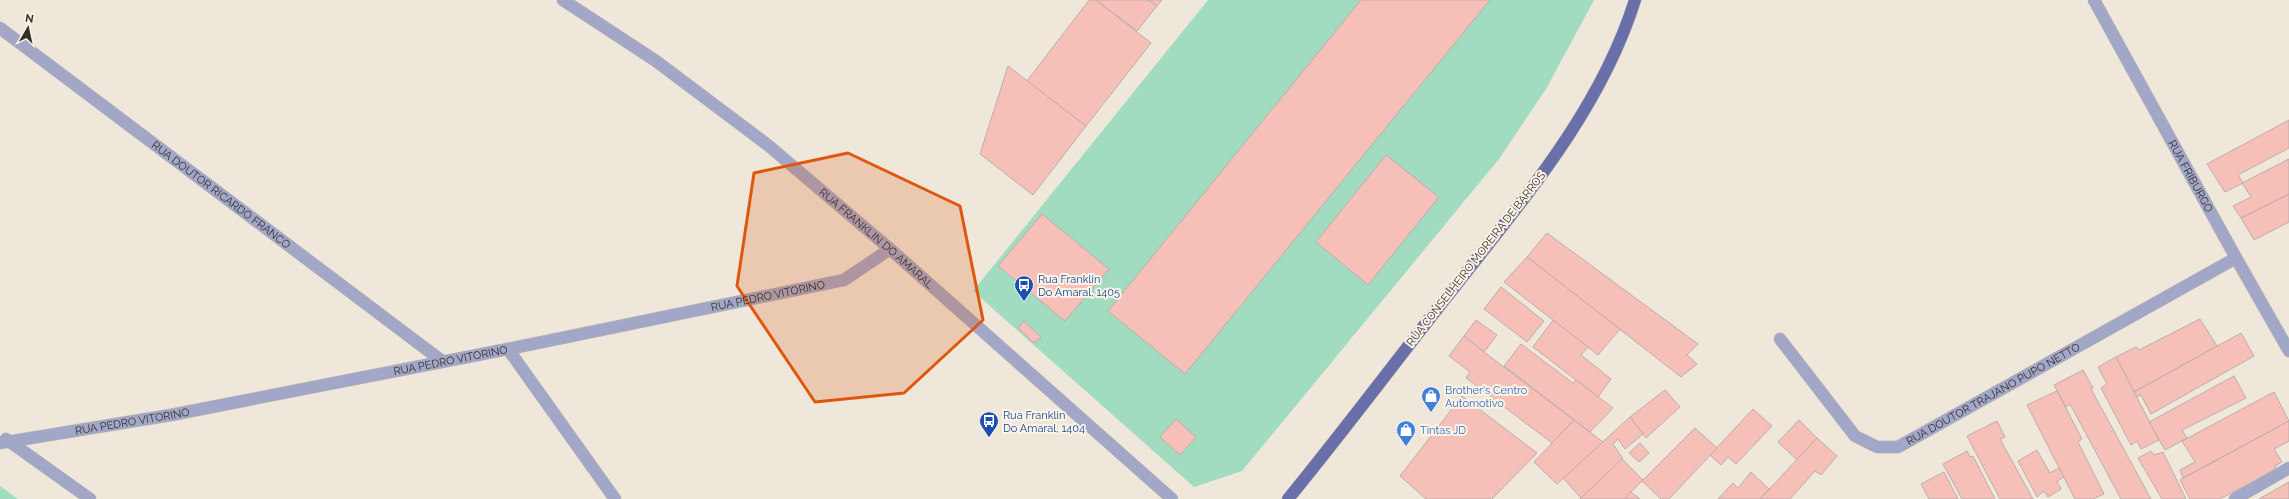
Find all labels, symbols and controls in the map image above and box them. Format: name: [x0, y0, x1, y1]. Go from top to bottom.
north arrow: [8, 8, 48, 48]
text: N: [24, 12, 35, 26]
street label: RUA DOUTOR RICARDO FRANCO: [149, 138, 293, 251]
street label: RUA FRIBURGO: [2166, 138, 2216, 214]
street label: RUA CONSELHEIRO MOREIRA DE BARROS: [1404, 169, 1548, 349]
street label: RUA FRANKLIN DO AMARAL: [817, 185, 936, 291]
place label: Rua Franklin Do Amaral, 1405: [1038, 273, 1120, 299]
bus stop icon: Rua Franklin Do Amaral, 1405: [1013, 274, 1035, 302]
street label: RUA PEDRO VITORINO: [710, 278, 826, 314]
street label: RUA DOUTOR TRAJANO PUPO NETTO: [1904, 340, 2082, 448]
street label: RUA PEDRO VITORINO: [392, 343, 509, 378]
place label: Brother's Centro Automotivo: [1445, 384, 1528, 410]
shop icon: Brother's Centro Automotivo: [1420, 385, 1442, 413]
street label: RUA PEDRO VITORINO: [74, 405, 191, 437]
place label: Rua Franklin Do Amaral, 1404: [1003, 409, 1085, 435]
bus stop icon: Rua Franklin Do Amaral, 1404: [978, 410, 1000, 438]
shop icon: Tintas JD: [1395, 419, 1417, 447]
place label: Tintas JD: [1420, 424, 1466, 437]

